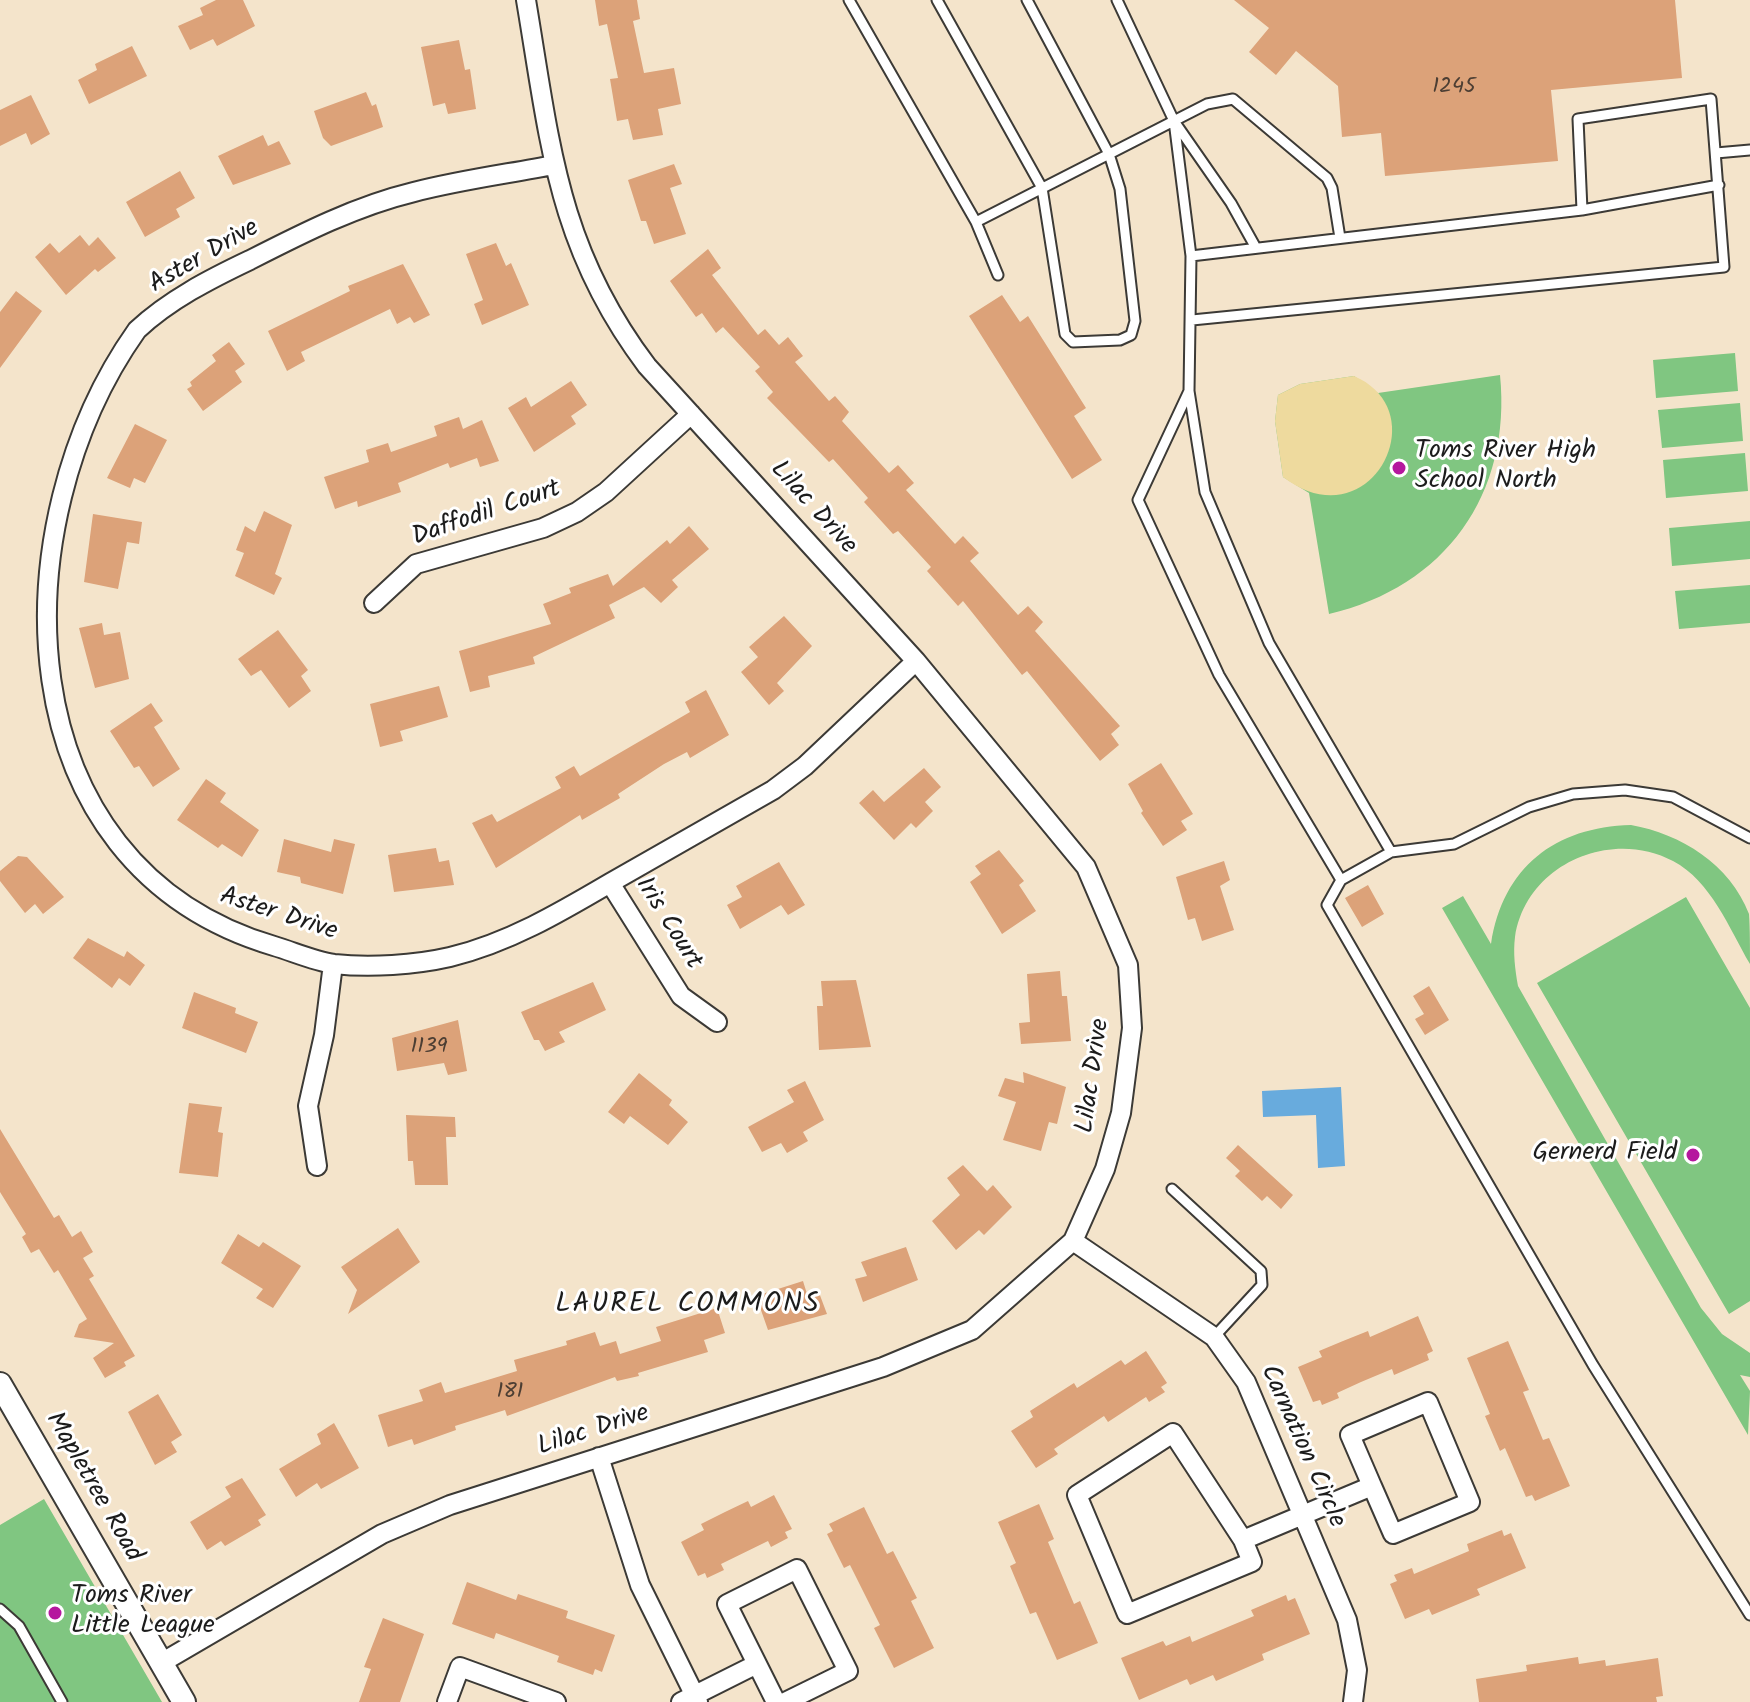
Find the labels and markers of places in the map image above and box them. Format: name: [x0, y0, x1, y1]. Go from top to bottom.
place label: Toms River High School North: [1415, 437, 1596, 498]
marker: Toms River High School North: [1390, 459, 1408, 477]
place label: Gernerd Field: [1532, 1139, 1677, 1171]
marker: Gernerd Field: [1684, 1146, 1702, 1164]
place label: Toms River Little League: [71, 1582, 215, 1644]
marker: Toms River Little League: [46, 1604, 64, 1622]

